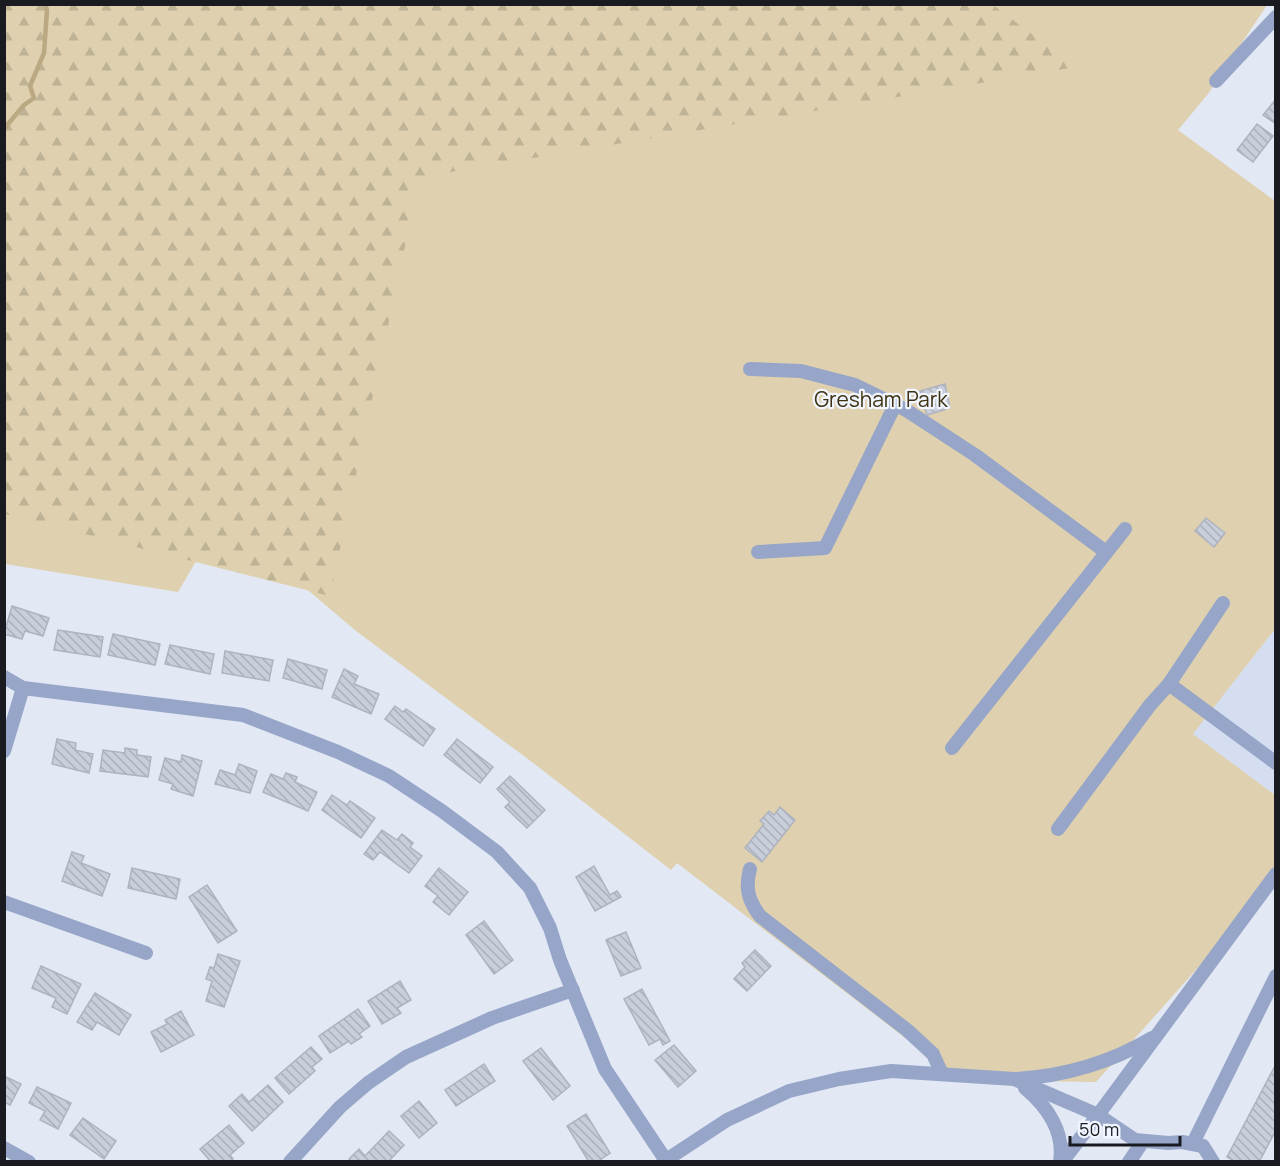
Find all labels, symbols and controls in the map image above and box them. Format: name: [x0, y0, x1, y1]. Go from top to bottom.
park label: Gresham Park: [814, 385, 948, 413]
scale bar: [1070, 1109, 1180, 1147]
text: 50 m: [1079, 1117, 1119, 1141]

